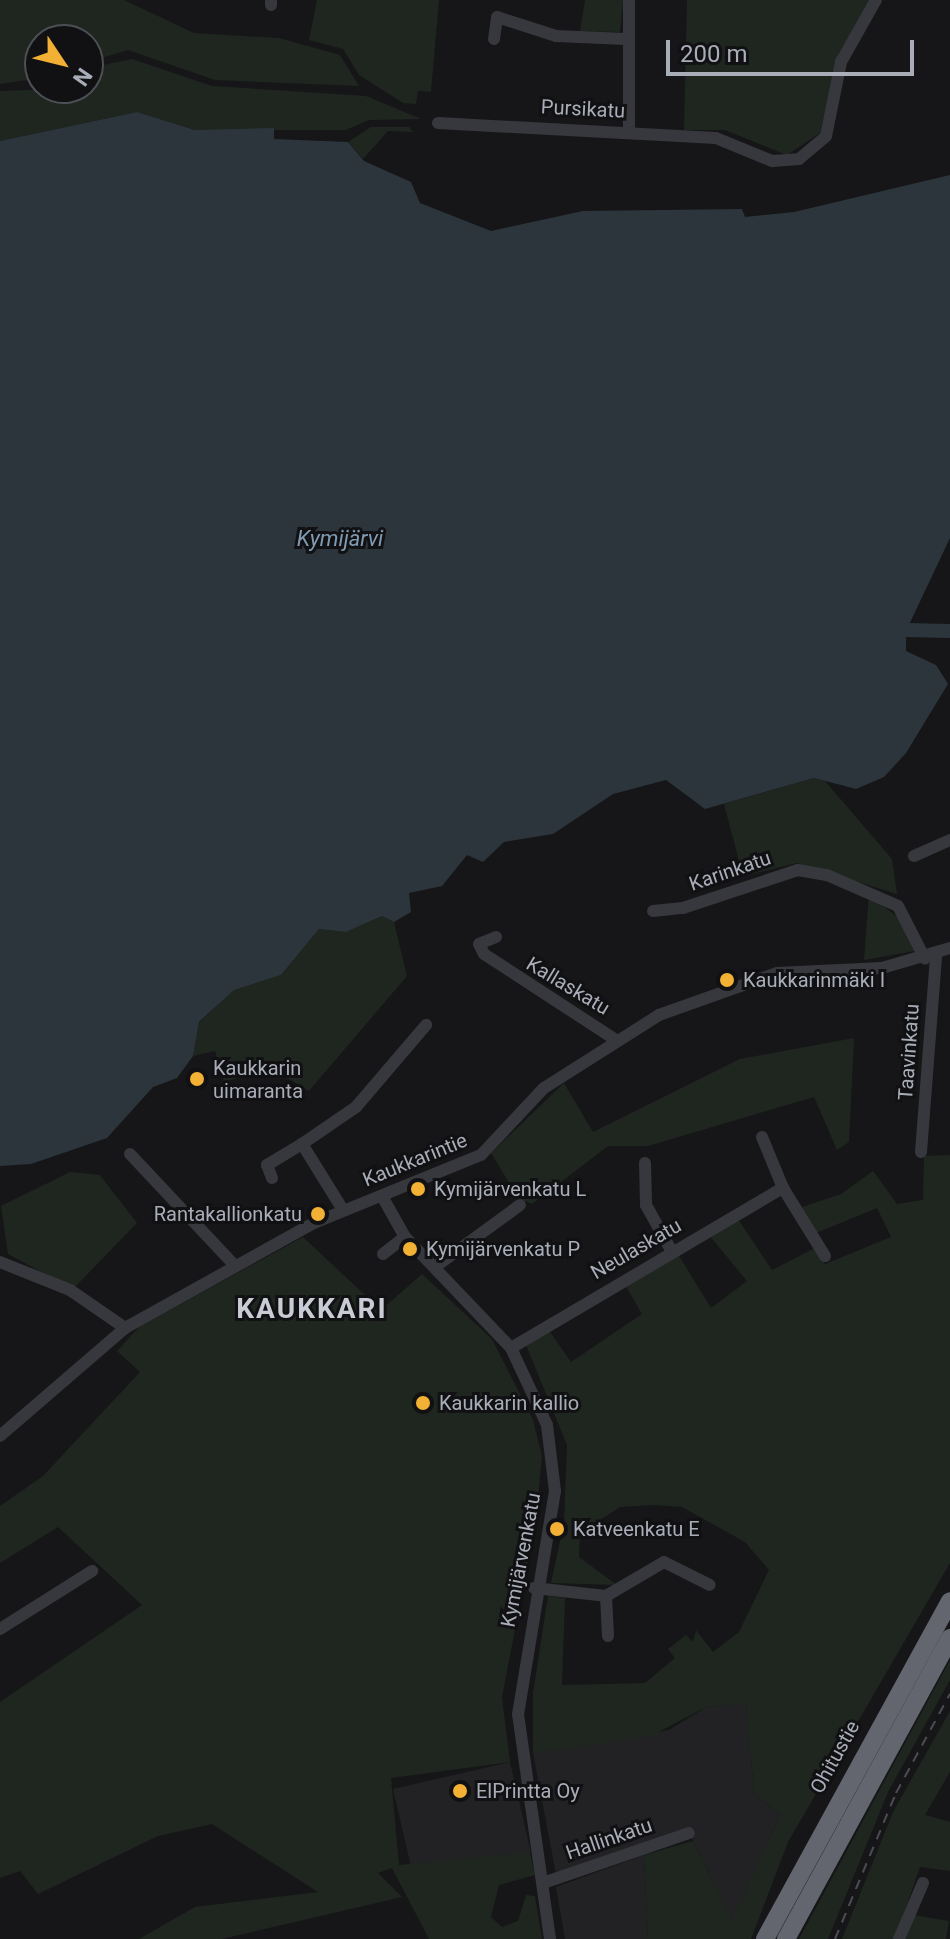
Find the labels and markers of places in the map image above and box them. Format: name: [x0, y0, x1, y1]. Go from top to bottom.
place label: Kaukkarinmäki I: [743, 968, 885, 992]
marker: Kaukkarinmäki I: [718, 971, 736, 989]
place label: Kaukkarin uimaranta: [213, 1056, 303, 1103]
marker: Kaukkarin uimaranta: [188, 1070, 206, 1088]
place label: Kymijärvenkatu L: [434, 1177, 586, 1201]
marker: Kymijärvenkatu L: [409, 1180, 427, 1198]
place label: Rantakallionkatu: [154, 1202, 302, 1226]
marker: Rantakallionkatu: [309, 1205, 327, 1223]
place label: Kymijärvenkatu P: [426, 1237, 580, 1261]
marker: Kymijärvenkatu P: [401, 1240, 419, 1258]
place label: Kaukkarin kallio: [439, 1391, 579, 1415]
marker: Kaukkarin kallio: [414, 1394, 432, 1412]
place label: Katveenkatu E: [573, 1517, 700, 1541]
marker: Katveenkatu E: [548, 1520, 566, 1538]
place label: ElPrintta Oy: [476, 1779, 580, 1803]
marker: ElPrintta Oy: [451, 1782, 469, 1800]

